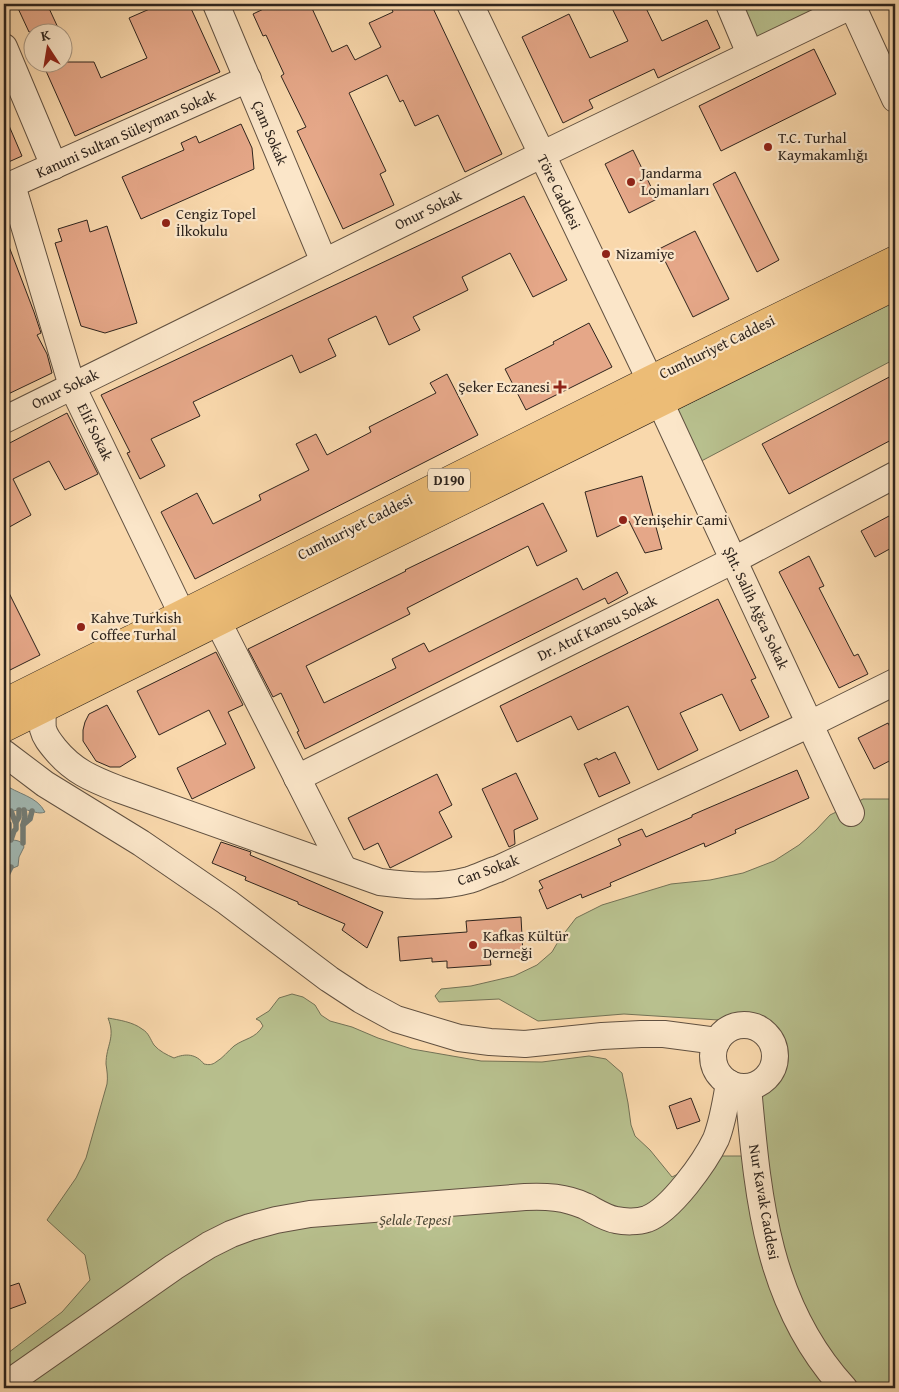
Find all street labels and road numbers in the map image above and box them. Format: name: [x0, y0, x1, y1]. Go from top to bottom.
street label: Kanuni Sultan Süleyman Sokak: [33, 84, 219, 183]
street label: Çam Sokak: [247, 97, 294, 169]
street label: Töre Caddesi: [532, 151, 587, 233]
street label: Onur Sokak: [391, 184, 465, 235]
street label: Cumhuriyet Caddesi: [655, 309, 778, 384]
street label: Onur Sokak: [28, 363, 102, 414]
street label: Elif Sokak: [73, 400, 119, 464]
road number: D190: [428, 468, 470, 492]
street label: Cumhuriyet Caddesi: [294, 488, 416, 565]
street label: Şht. Salih Ağca Sokak: [719, 543, 794, 673]
street label: Dr. Atuf Kansu Sokak: [533, 589, 661, 666]
street label: Can Sokak: [454, 849, 522, 890]
street label: Nur Kavak Caddesi: [744, 1143, 785, 1261]

